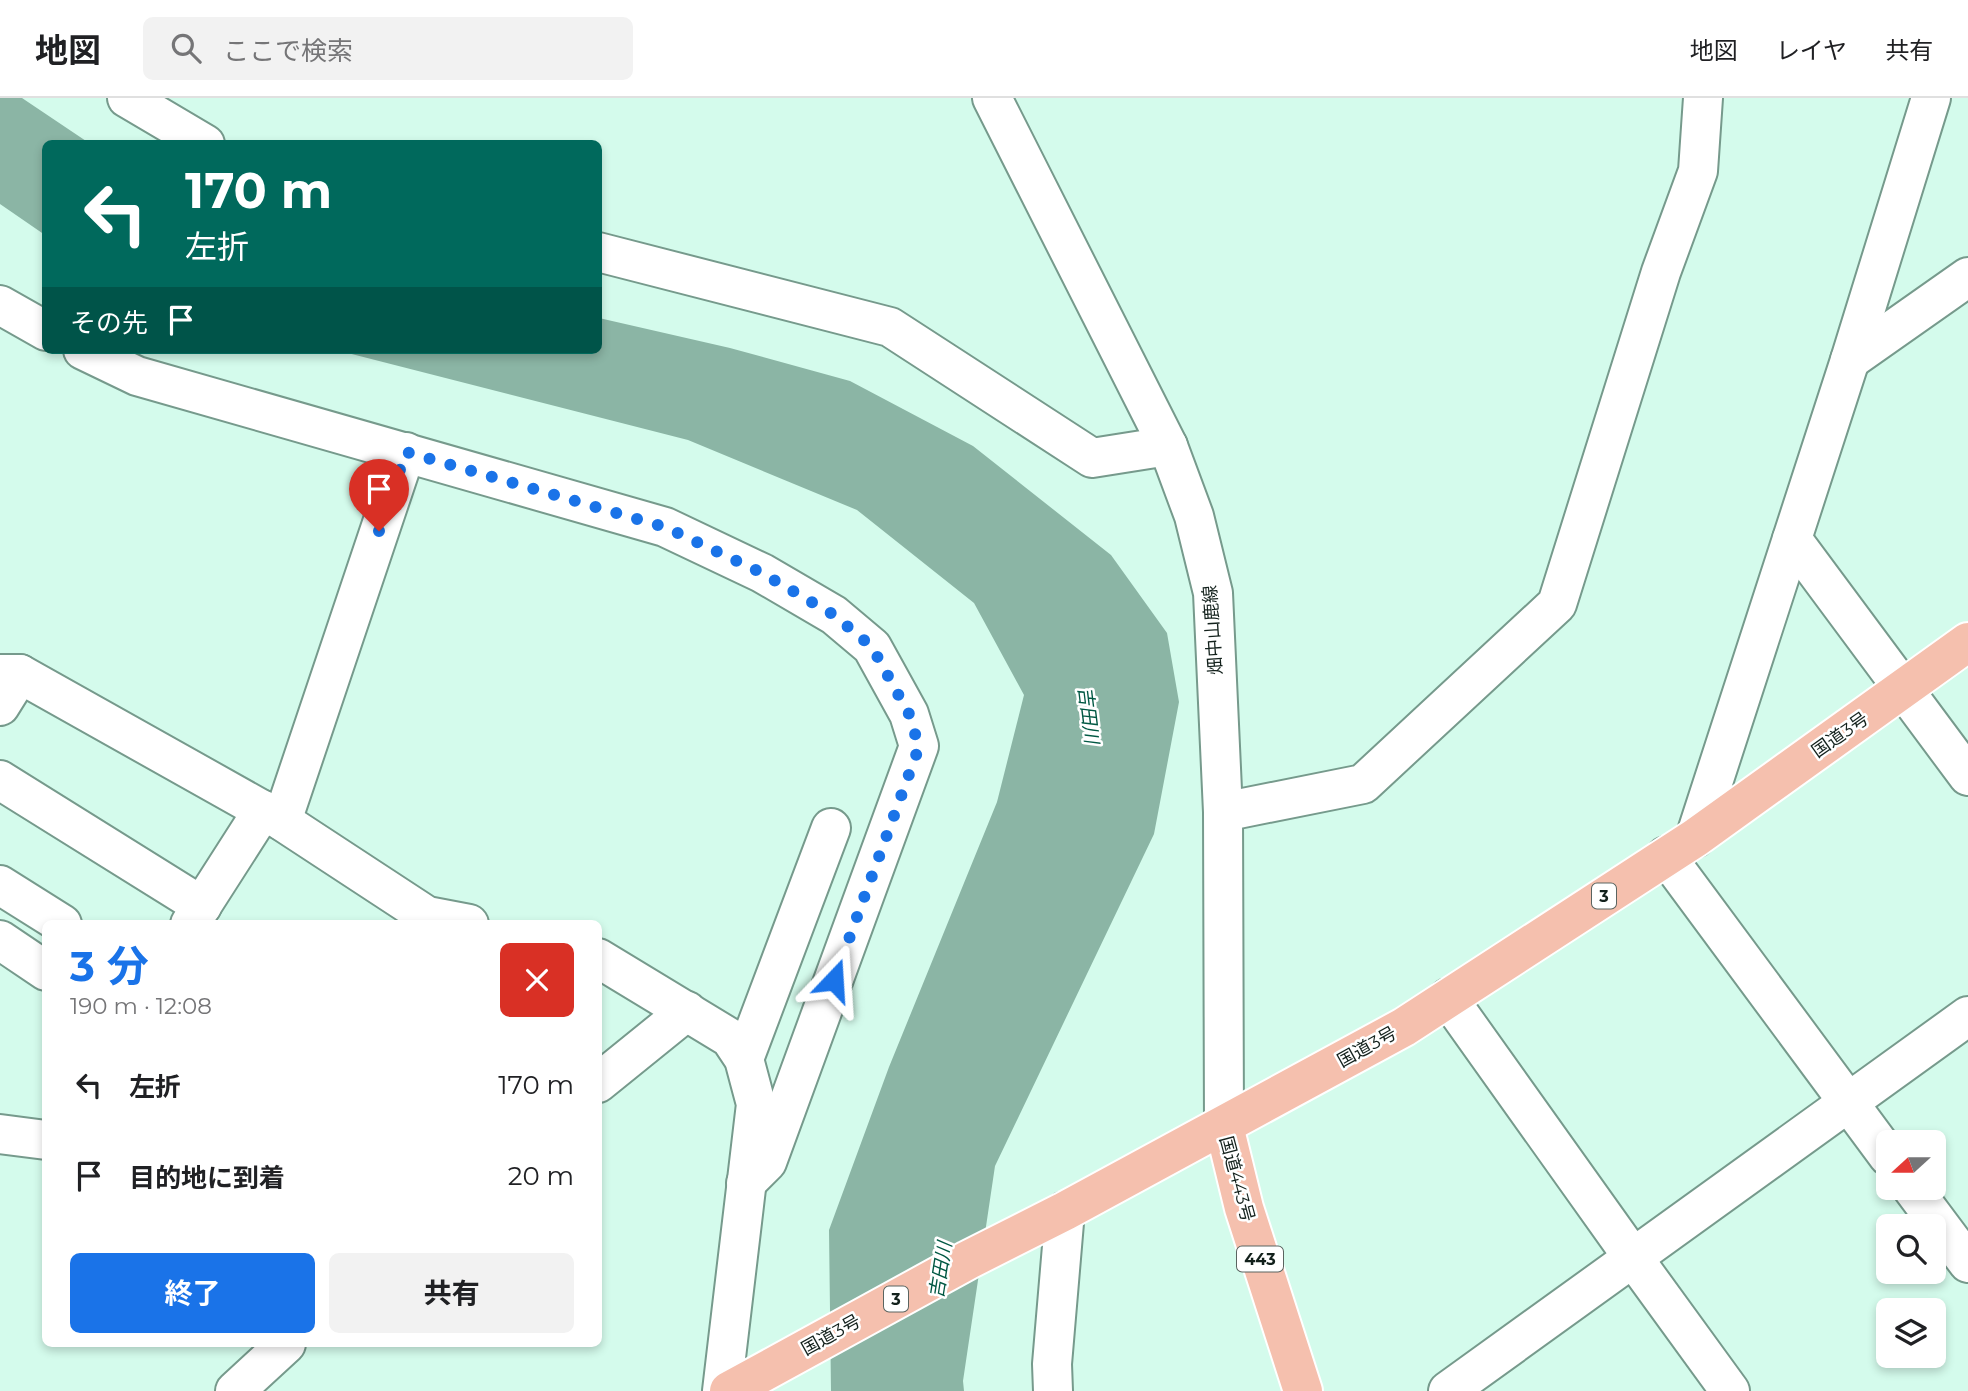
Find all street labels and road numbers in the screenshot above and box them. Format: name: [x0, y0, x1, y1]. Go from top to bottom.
street label: 畑中山鹿線: [1199, 584, 1227, 676]
street label: 国道3号: [1807, 708, 1873, 762]
road number: 3: [1592, 884, 1616, 908]
street label: 国道3号: [1334, 1022, 1400, 1072]
street label: 国道443号: [1215, 1134, 1259, 1224]
road number: 443: [1237, 1246, 1283, 1272]
road number: 3: [884, 1287, 908, 1312]
street label: 国道3号: [798, 1310, 864, 1360]

